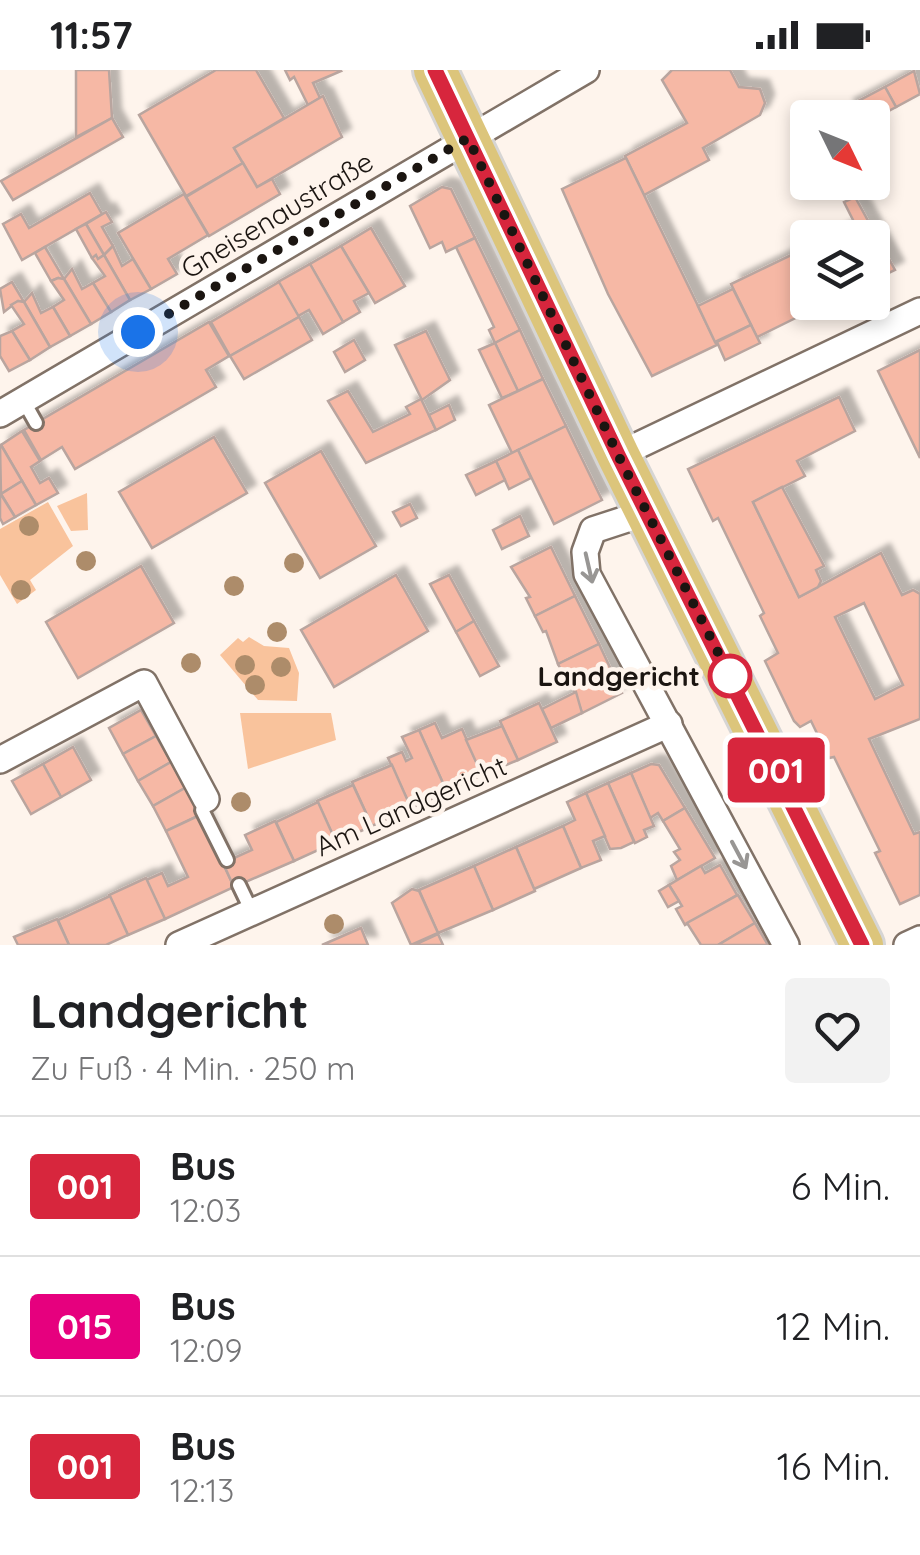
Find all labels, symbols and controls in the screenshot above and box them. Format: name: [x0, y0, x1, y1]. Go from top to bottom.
text: 11:57: [50, 11, 133, 59]
north arrow: [790, 100, 890, 200]
map controls: [790, 100, 890, 320]
street label: Gneisenaustraße: [174, 143, 379, 286]
button: layers: [790, 220, 890, 320]
your location: [113, 307, 163, 357]
one-way arrow: [581, 551, 599, 583]
marker: Landgericht: [709, 655, 751, 697]
place label: Landgericht: [537, 658, 700, 693]
line badge: 001: [718, 738, 834, 802]
street label: Am Landgericht: [310, 748, 512, 863]
text: 001: [748, 748, 804, 792]
one-way arrow: [729, 840, 749, 870]
button: heart: [785, 978, 890, 1083]
text: Landgericht: [30, 980, 309, 1040]
text: Zu Fuß · 4 Min. · 250 m: [30, 1048, 355, 1088]
text: Bus: [170, 1142, 236, 1190]
text: 6 Min.: [791, 1162, 890, 1210]
text: 001: [57, 1164, 113, 1208]
text: 12:03: [170, 1190, 241, 1230]
text: Bus: [170, 1282, 236, 1330]
text: 12 Min.: [776, 1302, 890, 1350]
text: 015: [57, 1304, 113, 1348]
text: 12:09: [170, 1330, 242, 1370]
text: Bus: [170, 1422, 236, 1470]
text: 16 Min.: [777, 1442, 890, 1490]
text: 001: [57, 1444, 113, 1488]
text: 12:13: [170, 1470, 234, 1510]

